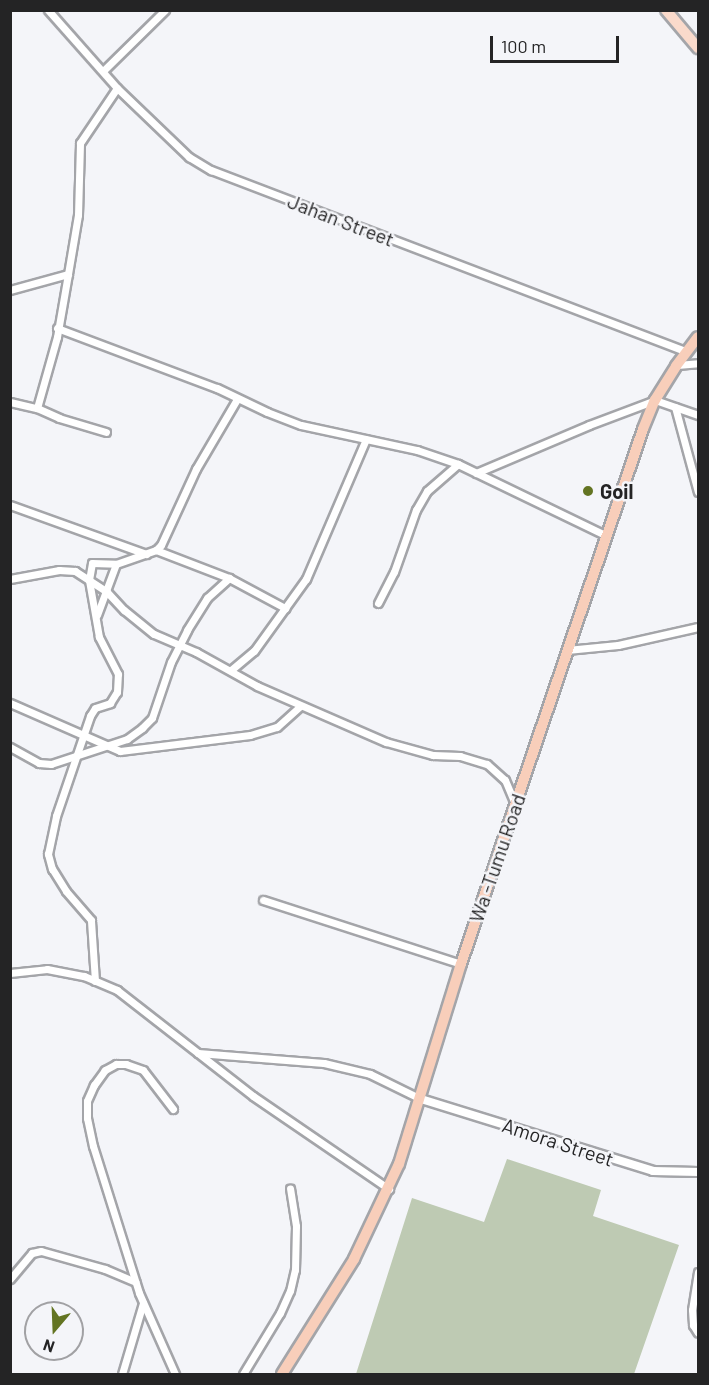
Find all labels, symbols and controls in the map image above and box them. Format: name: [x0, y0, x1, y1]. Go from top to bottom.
scale bar: [493, 24, 622, 62]
text: 100 m: [501, 35, 546, 57]
street label: Jahan Street: [284, 189, 398, 251]
place label: Goil: [600, 479, 633, 503]
marker: Goil: [581, 484, 595, 498]
street label: Wa -Tumu Road: [464, 791, 530, 925]
street label: Amora Street: [499, 1113, 617, 1171]
north arrow: [24, 1301, 84, 1361]
text: N: [41, 1336, 57, 1357]

